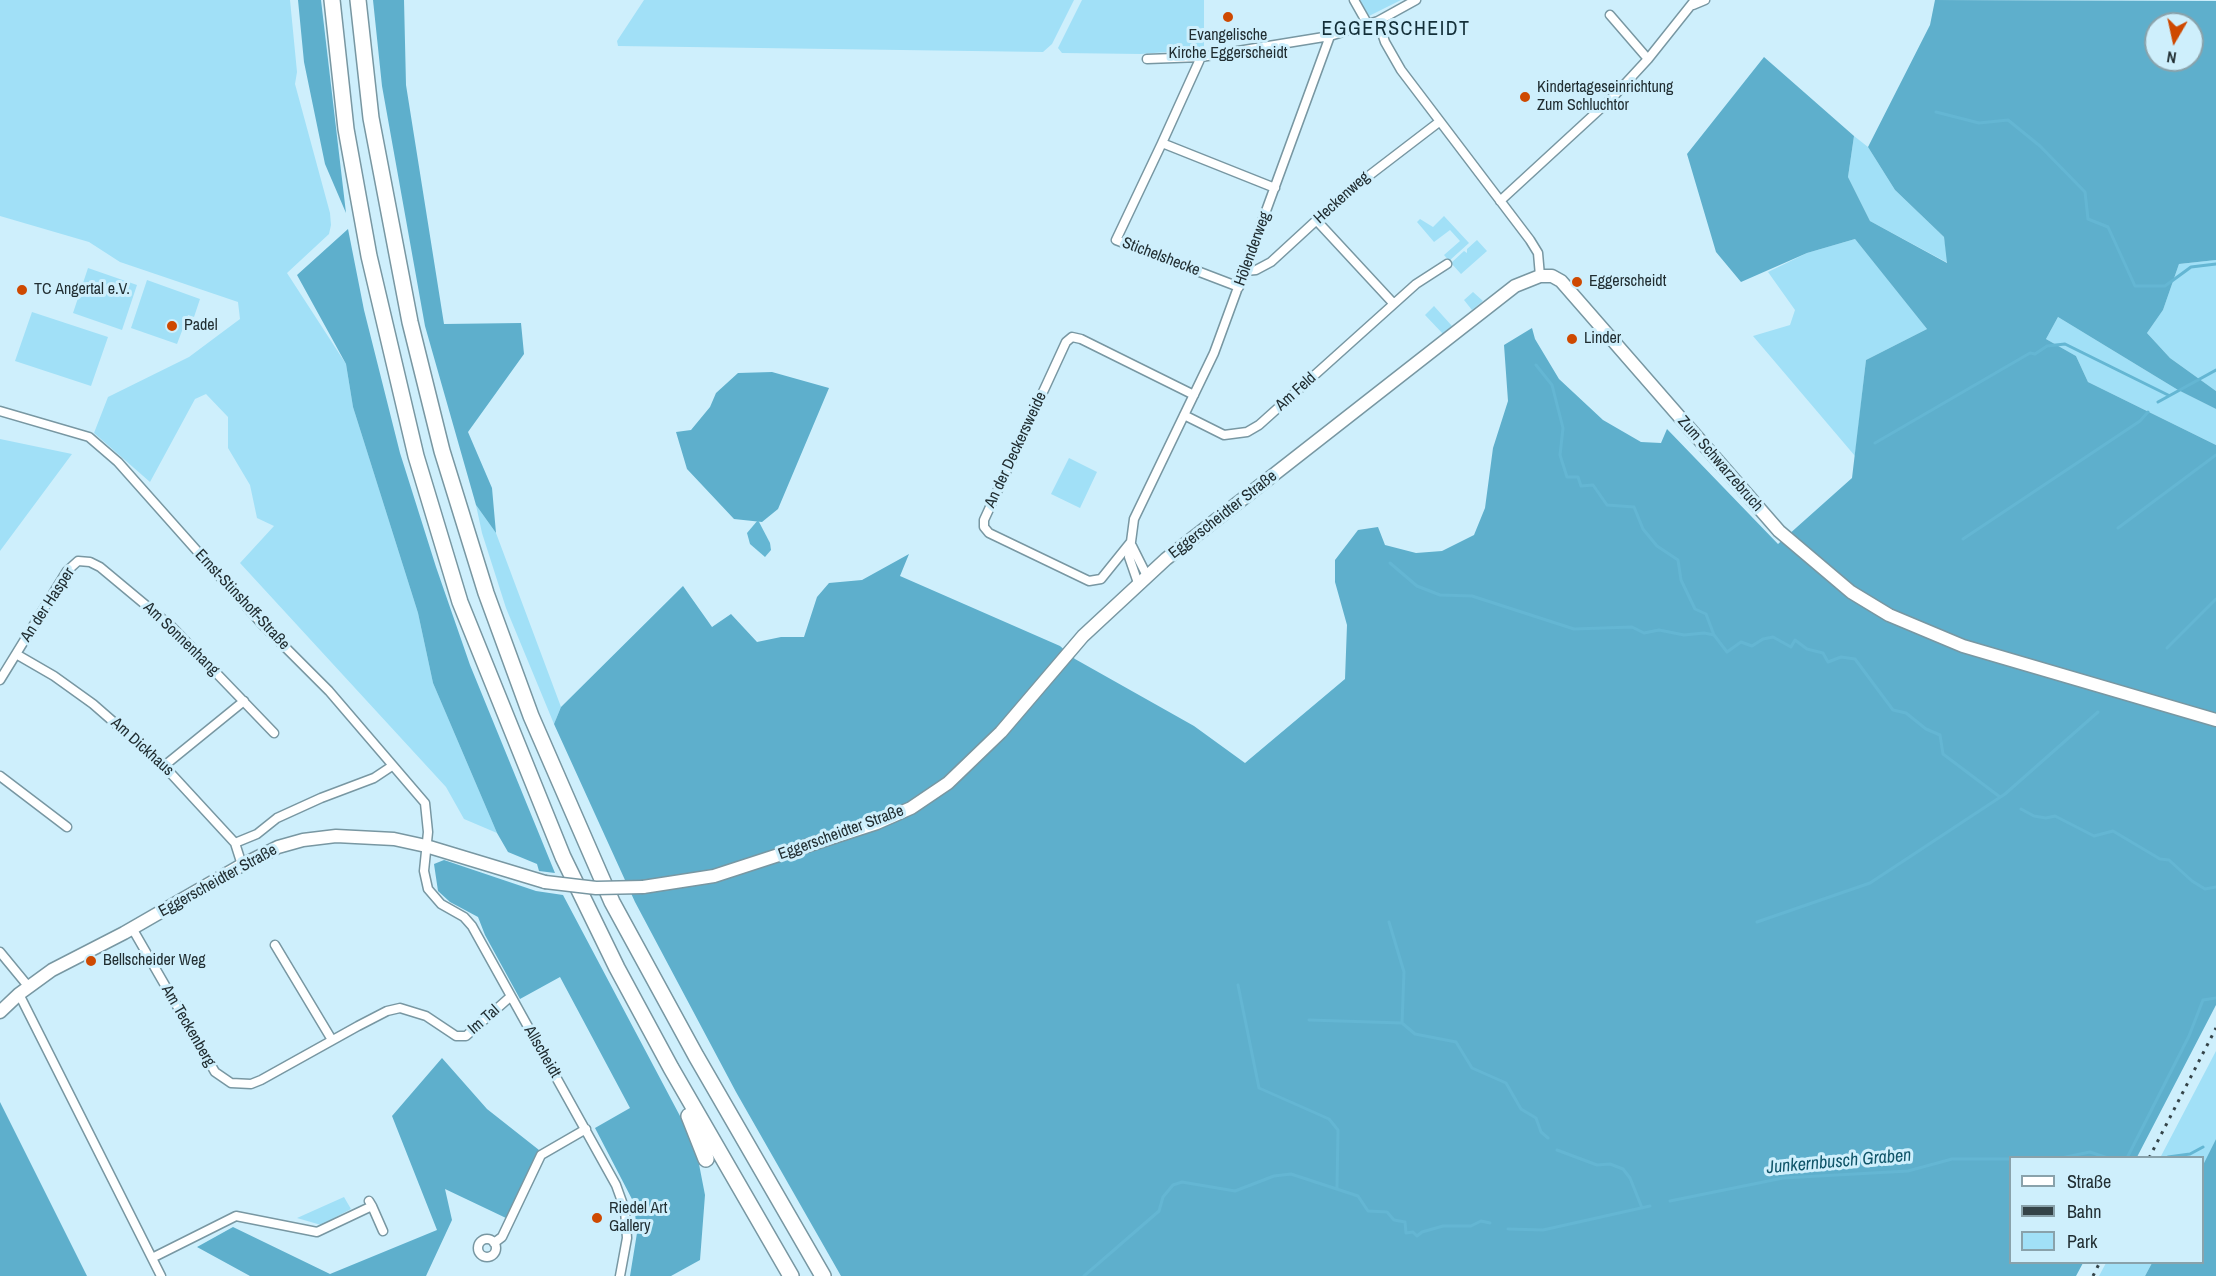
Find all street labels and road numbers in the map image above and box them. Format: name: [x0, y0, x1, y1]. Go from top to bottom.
street label: Heckenweg: [1310, 168, 1374, 228]
street label: Hölenderweg: [1231, 209, 1275, 289]
street label: Stichelshecke: [1119, 233, 1203, 281]
street label: Am Feld: [1272, 369, 1320, 415]
street label: An der Deckersweide: [981, 389, 1051, 511]
street label: Zum Schwarzebruch: [1673, 412, 1767, 516]
street label: Eggerscheidter Straße: [1165, 467, 1281, 563]
street label: Ernst-Stinshoff-Straße: [191, 546, 293, 654]
street label: An der Hasper: [17, 564, 79, 646]
street label: Am Sonnenhang: [139, 598, 223, 680]
street label: Am Dickhaus: [107, 714, 177, 780]
street label: Eggerscheidter Straße: [776, 801, 906, 865]
street label: Eggerscheidter Straße: [156, 841, 280, 921]
street label: Am Teckenberg: [157, 982, 219, 1070]
street label: Im Tal: [464, 1001, 504, 1039]
street label: Allscheidt: [519, 1023, 565, 1081]

